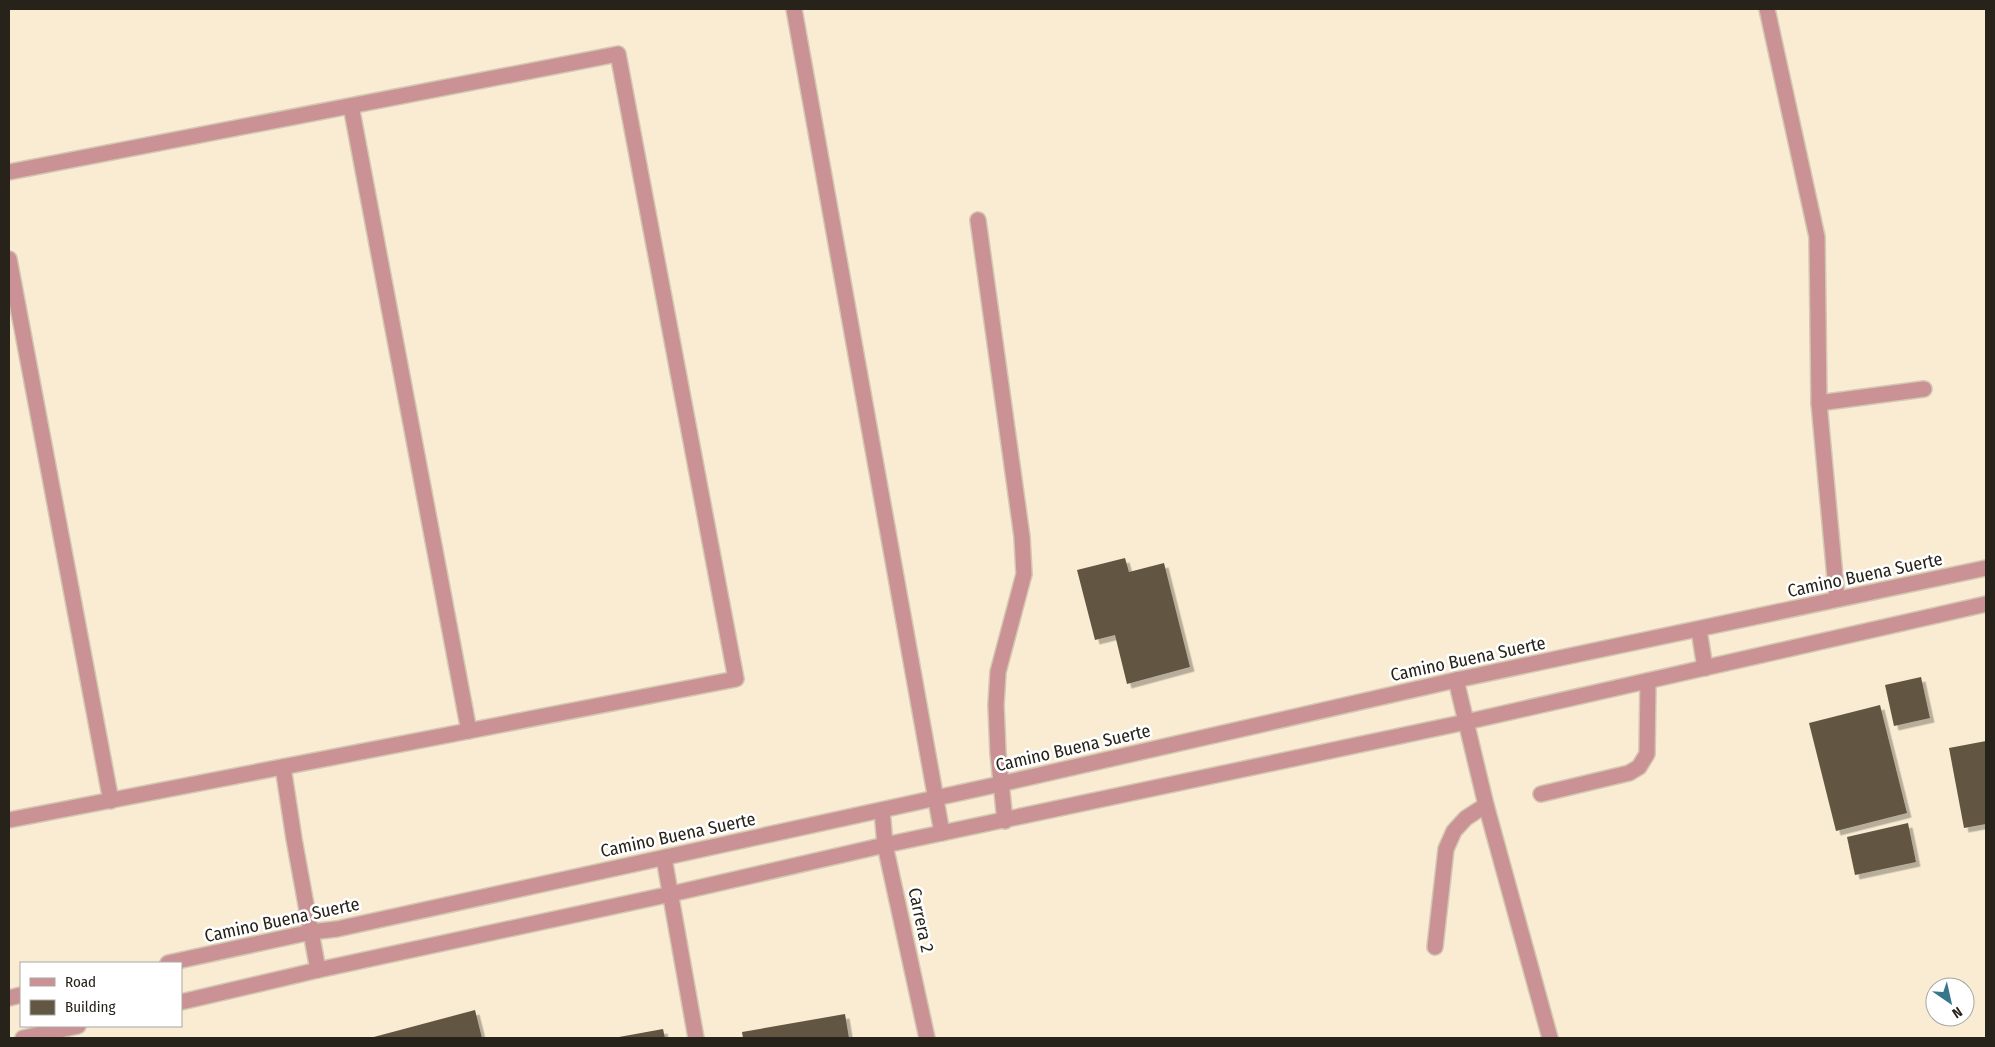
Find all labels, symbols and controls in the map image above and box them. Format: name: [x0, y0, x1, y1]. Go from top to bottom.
street label: Camino Buena Suerte: [1785, 548, 1945, 602]
street label: Camino Buena Suerte: [1388, 632, 1548, 686]
street label: Camino Buena Suerte: [994, 719, 1153, 776]
street label: Camino Buena Suerte: [598, 808, 758, 862]
street label: Carrera 2: [903, 886, 939, 954]
street label: Camino Buena Suerte: [202, 893, 362, 947]
legend: [20, 962, 182, 1027]
text: Road: [65, 973, 96, 991]
north arrow: [1925, 977, 1975, 1027]
text: Building: [65, 998, 116, 1016]
text: N: [1949, 1003, 1965, 1022]

